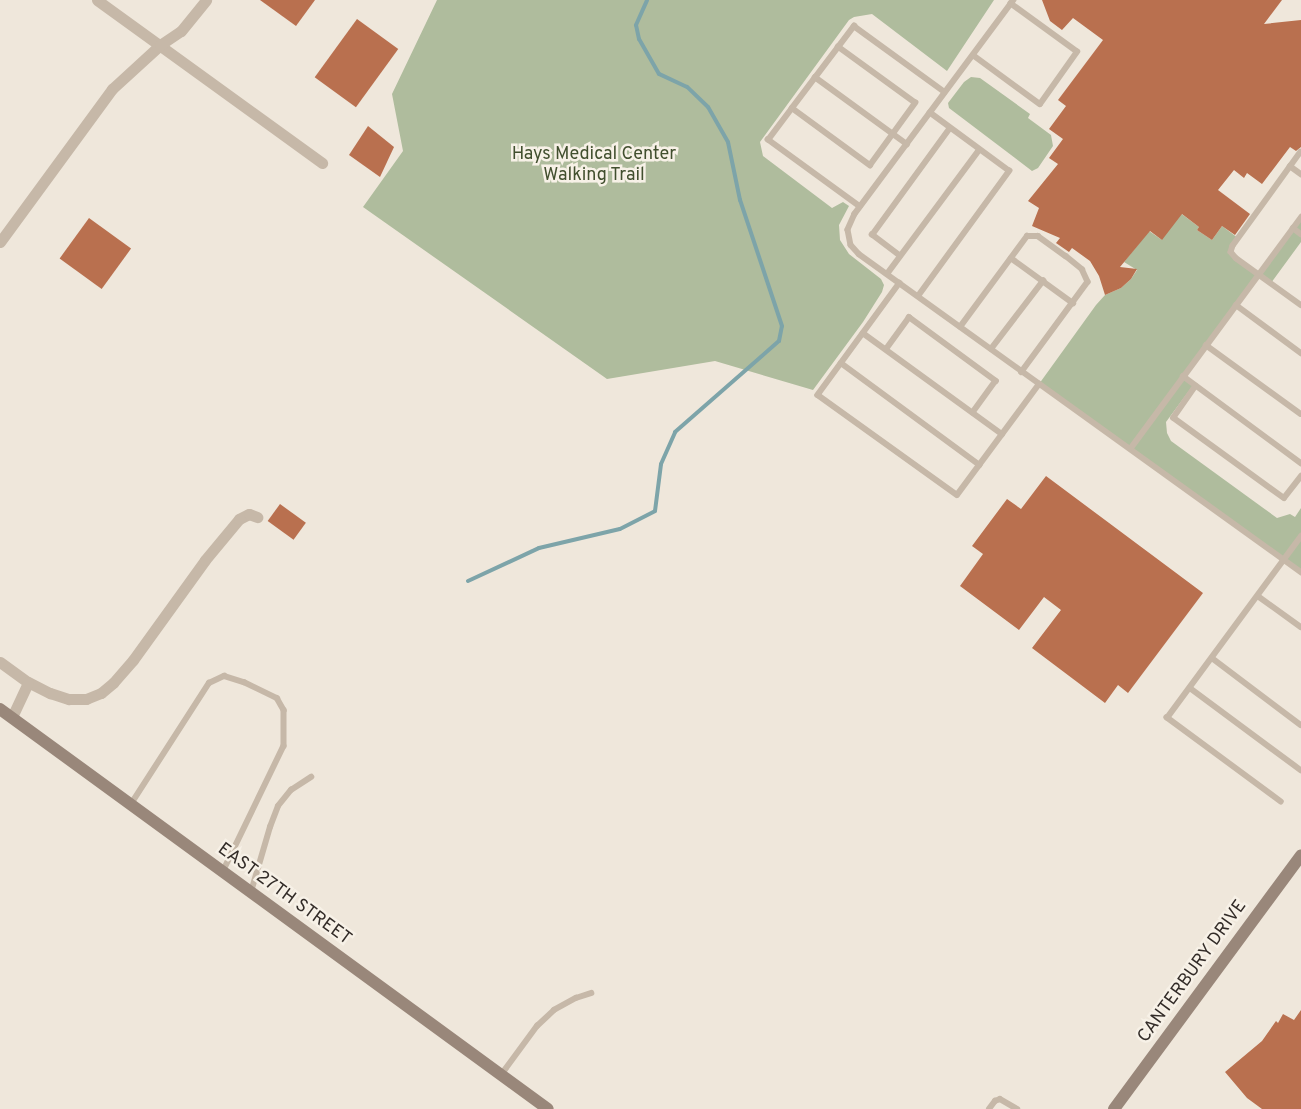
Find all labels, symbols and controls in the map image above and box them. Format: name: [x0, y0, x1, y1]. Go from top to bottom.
park label: Hays Medical Center Walking Trail: [512, 145, 676, 188]
street label: EAST 27TH STREET: [213, 839, 355, 951]
street label: CANTERBURY DRIVE: [1134, 896, 1252, 1048]

